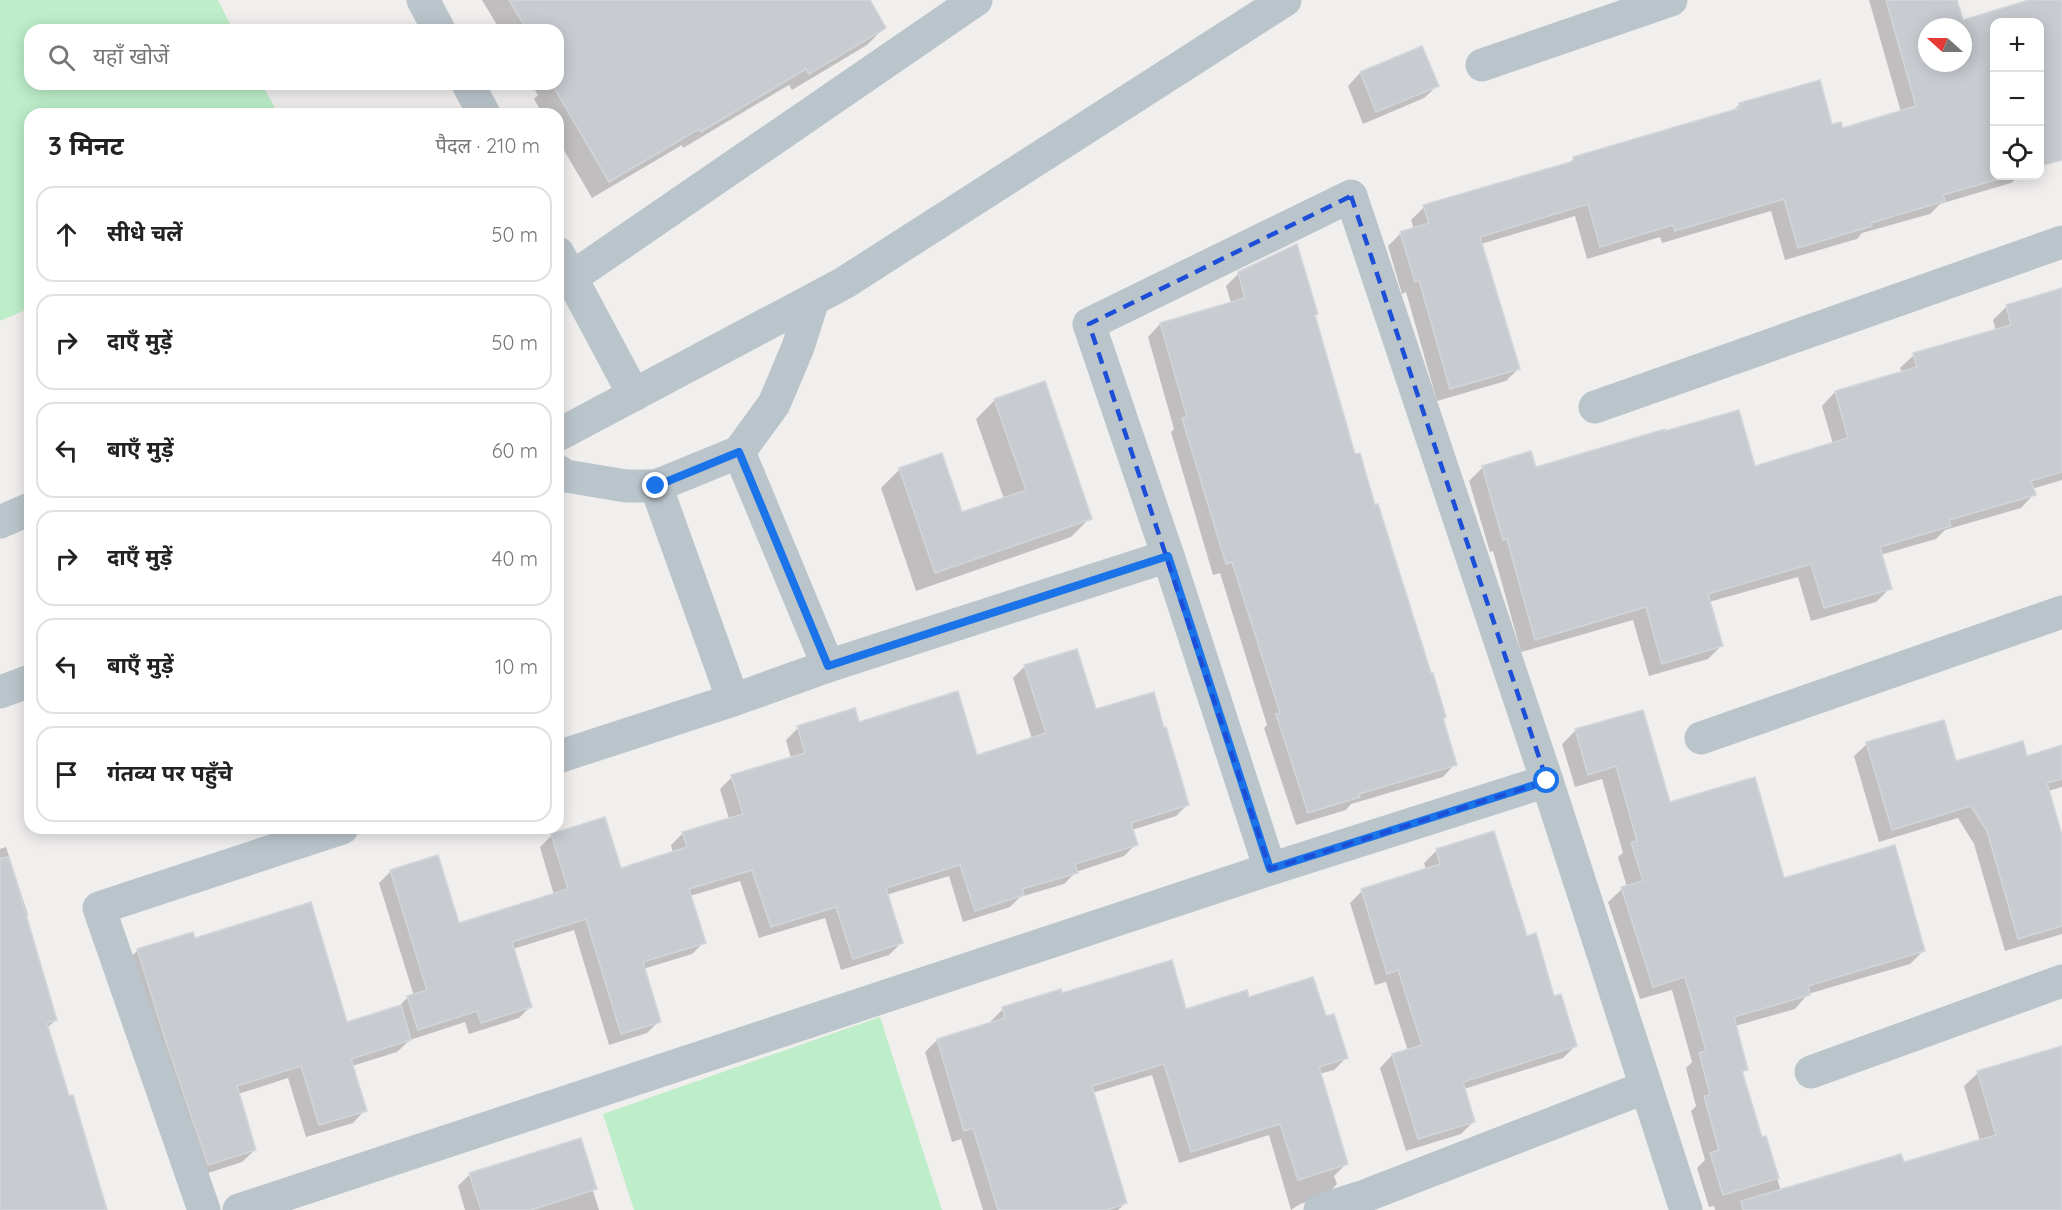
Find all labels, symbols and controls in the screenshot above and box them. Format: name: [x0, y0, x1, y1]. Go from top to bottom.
north arrow: [1918, 18, 1972, 72]
map controls: [1990, 18, 2044, 180]
button: +: [1990, 18, 2044, 72]
search box: [24, 24, 564, 90]
icon: search: [45, 41, 78, 74]
text: यहाँ खोजें: [93, 42, 169, 70]
button: −: [1990, 72, 2044, 126]
button: locate: [1990, 126, 2044, 180]
text: 3 मिनट: [48, 129, 124, 162]
text: पैदल · 210 m: [436, 133, 540, 158]
icon: ahead: [50, 218, 83, 251]
text: सीधे चलें: [107, 219, 183, 247]
text: 50 m: [492, 222, 538, 247]
icon: right: [50, 326, 83, 359]
text: दाएँ मुड़ें: [107, 327, 172, 355]
text: 50 m: [492, 330, 538, 355]
icon: left: [50, 434, 83, 467]
text: बाएँ मुड़ें: [107, 435, 173, 463]
text: 60 m: [492, 438, 538, 463]
route end: [642, 472, 668, 498]
icon: right: [50, 542, 83, 575]
text: दाएँ मुड़ें: [107, 543, 172, 571]
text: 40 m: [492, 546, 538, 571]
icon: left: [50, 650, 83, 683]
text: बाएँ मुड़ें: [107, 651, 173, 679]
text: 10 m: [495, 654, 538, 679]
icon: arrive: [50, 758, 83, 791]
text: गंतव्य पर पहुँचे: [107, 759, 232, 787]
route start: [1533, 767, 1559, 793]

